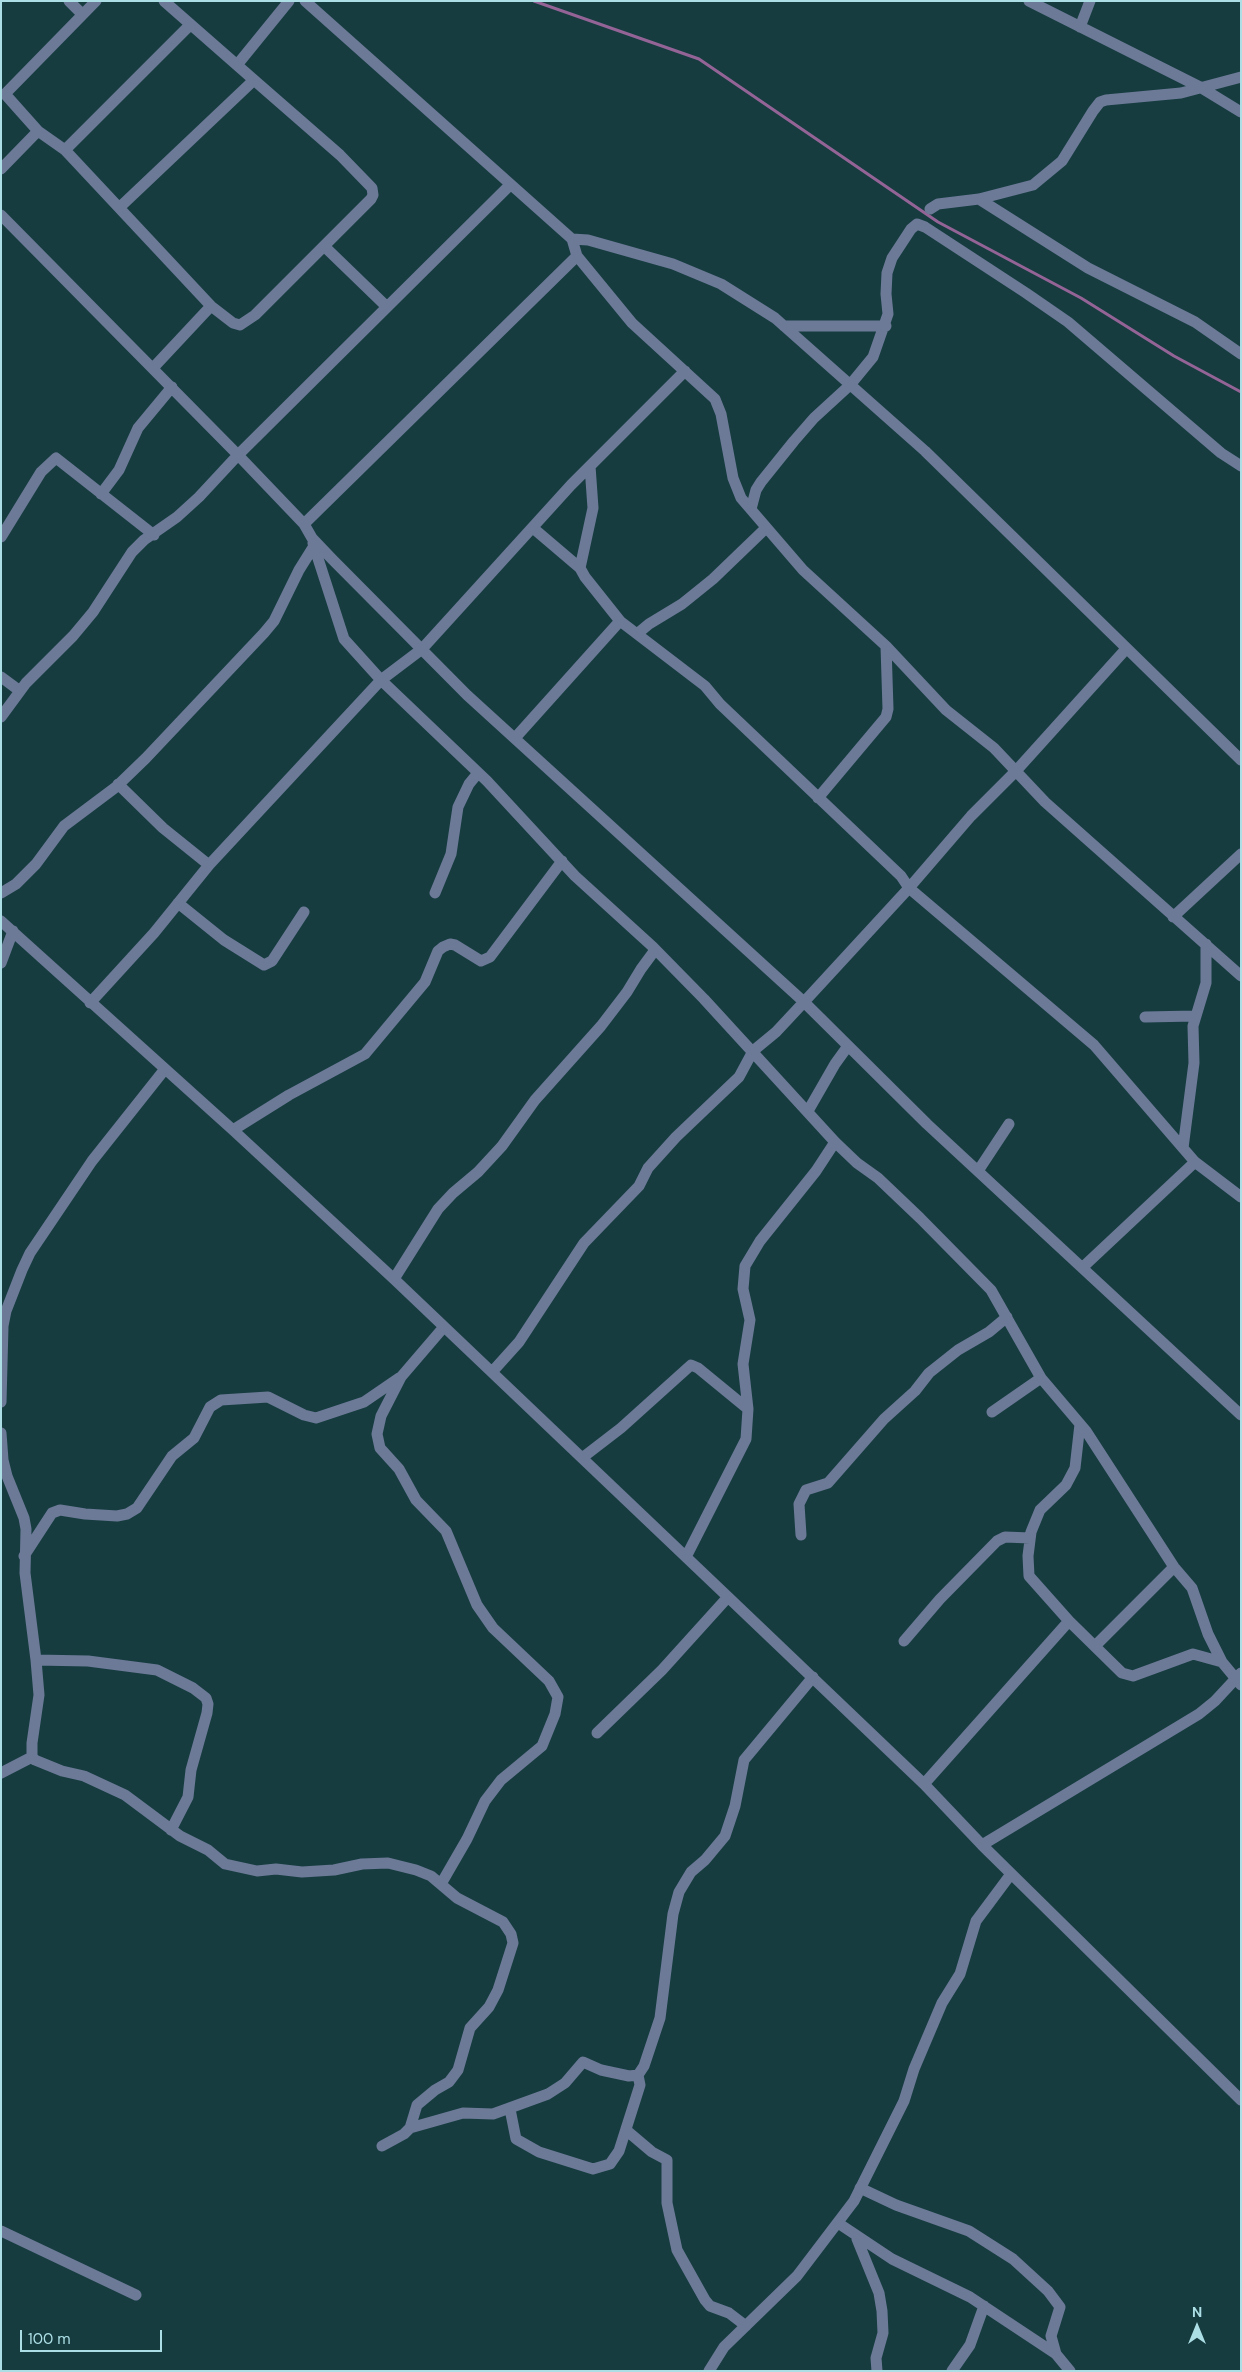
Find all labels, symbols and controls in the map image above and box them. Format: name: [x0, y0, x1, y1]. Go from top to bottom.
north arrow: [1172, 2302, 1222, 2352]
text: N: [1192, 2303, 1202, 2321]
scale bar: [22, 2320, 165, 2352]
text: 100 m: [28, 2329, 71, 2349]

